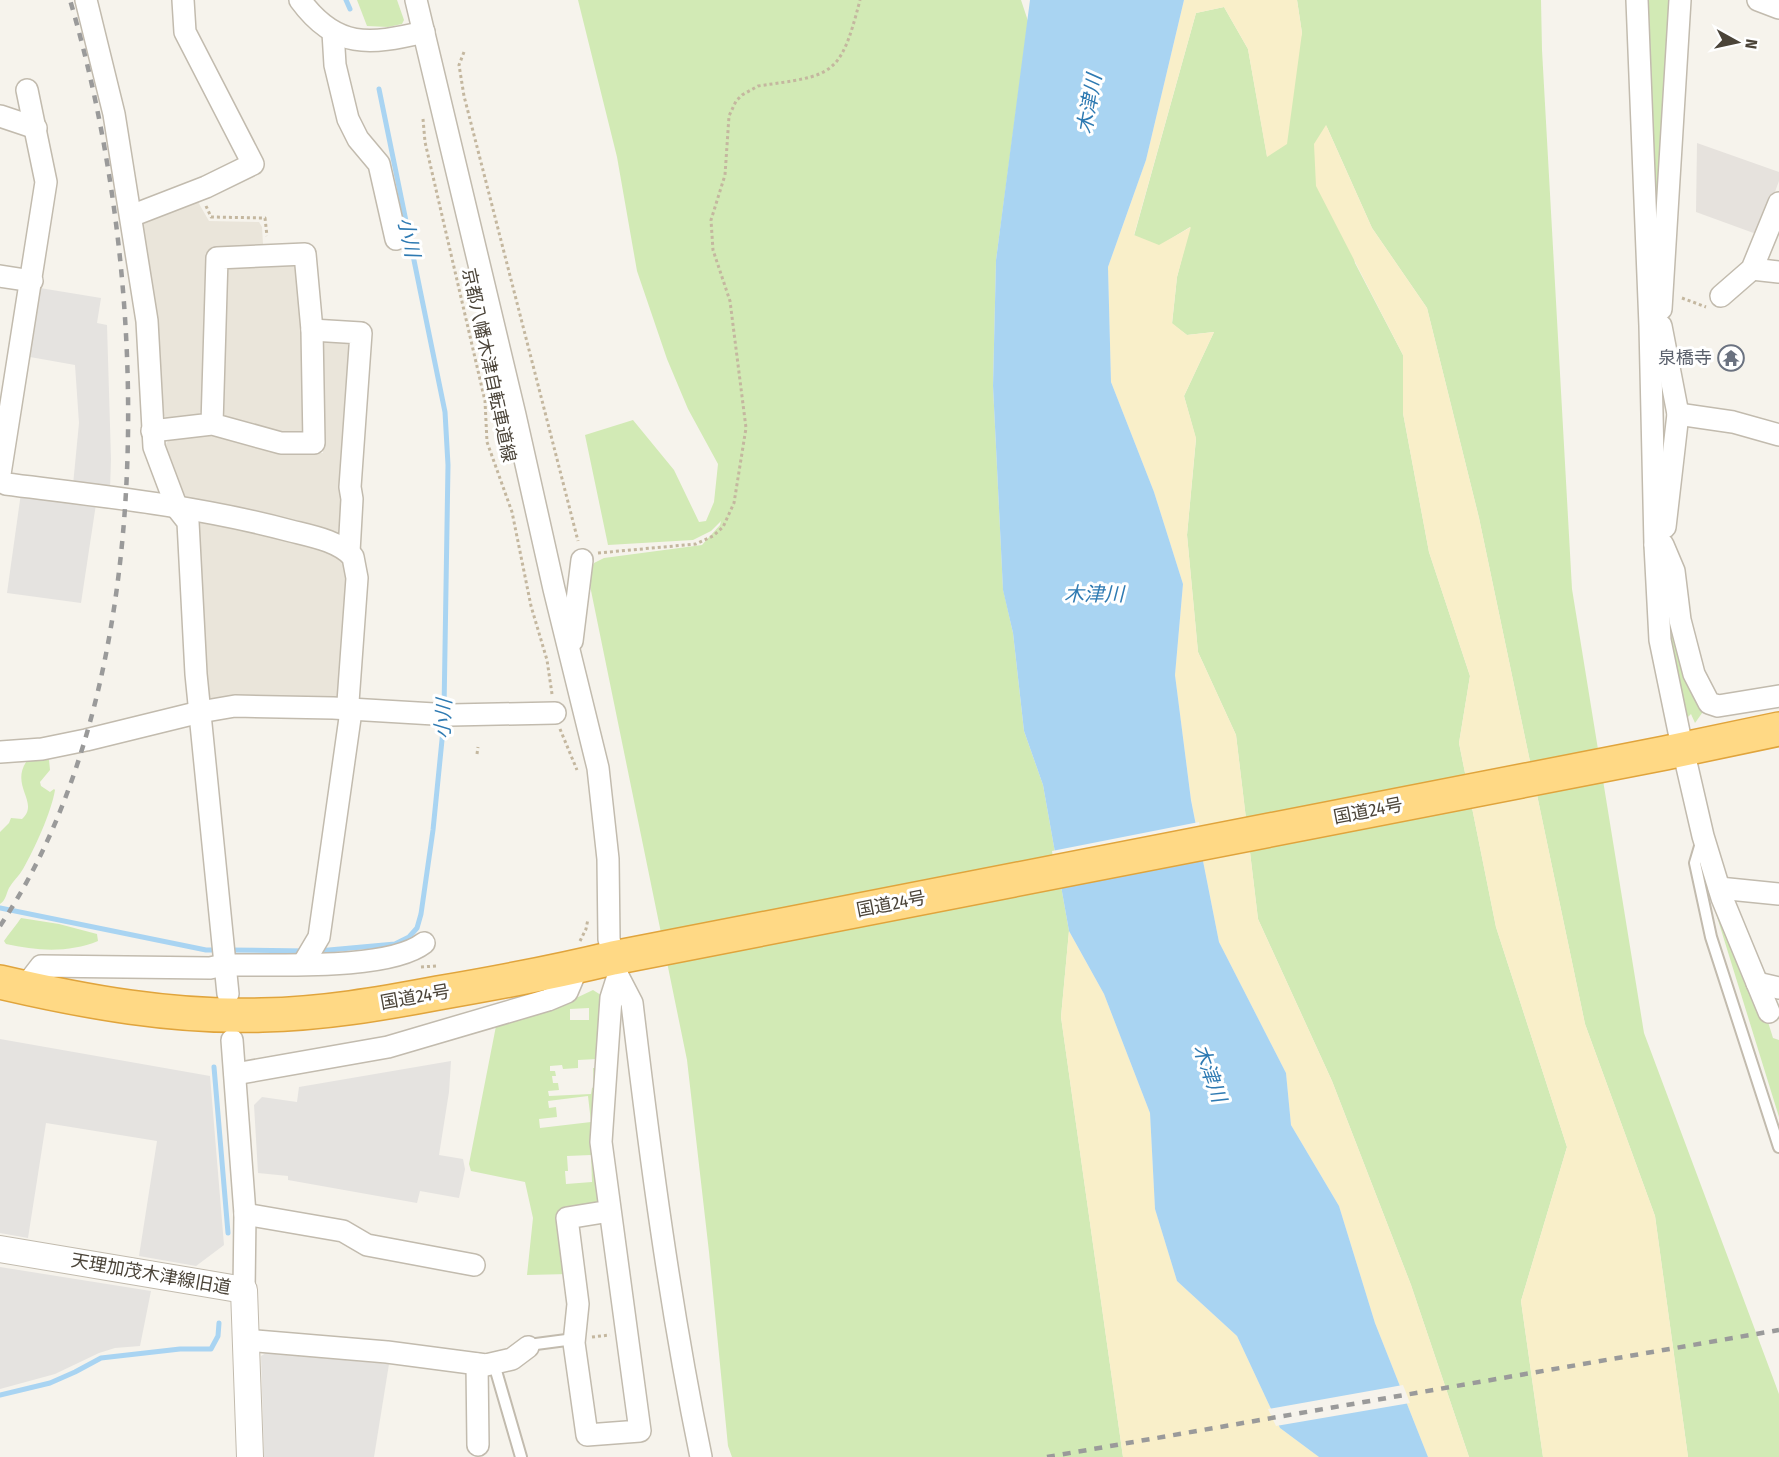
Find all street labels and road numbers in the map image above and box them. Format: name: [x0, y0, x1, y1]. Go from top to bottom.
street label: 京都八幡木津自転車道線: [458, 266, 520, 464]
street label: 国道24号: [1331, 793, 1405, 829]
street label: 国道24号: [854, 886, 928, 922]
street label: 国道24号: [378, 980, 452, 1014]
street label: 天理加茂木津線旧道: [69, 1249, 233, 1299]

